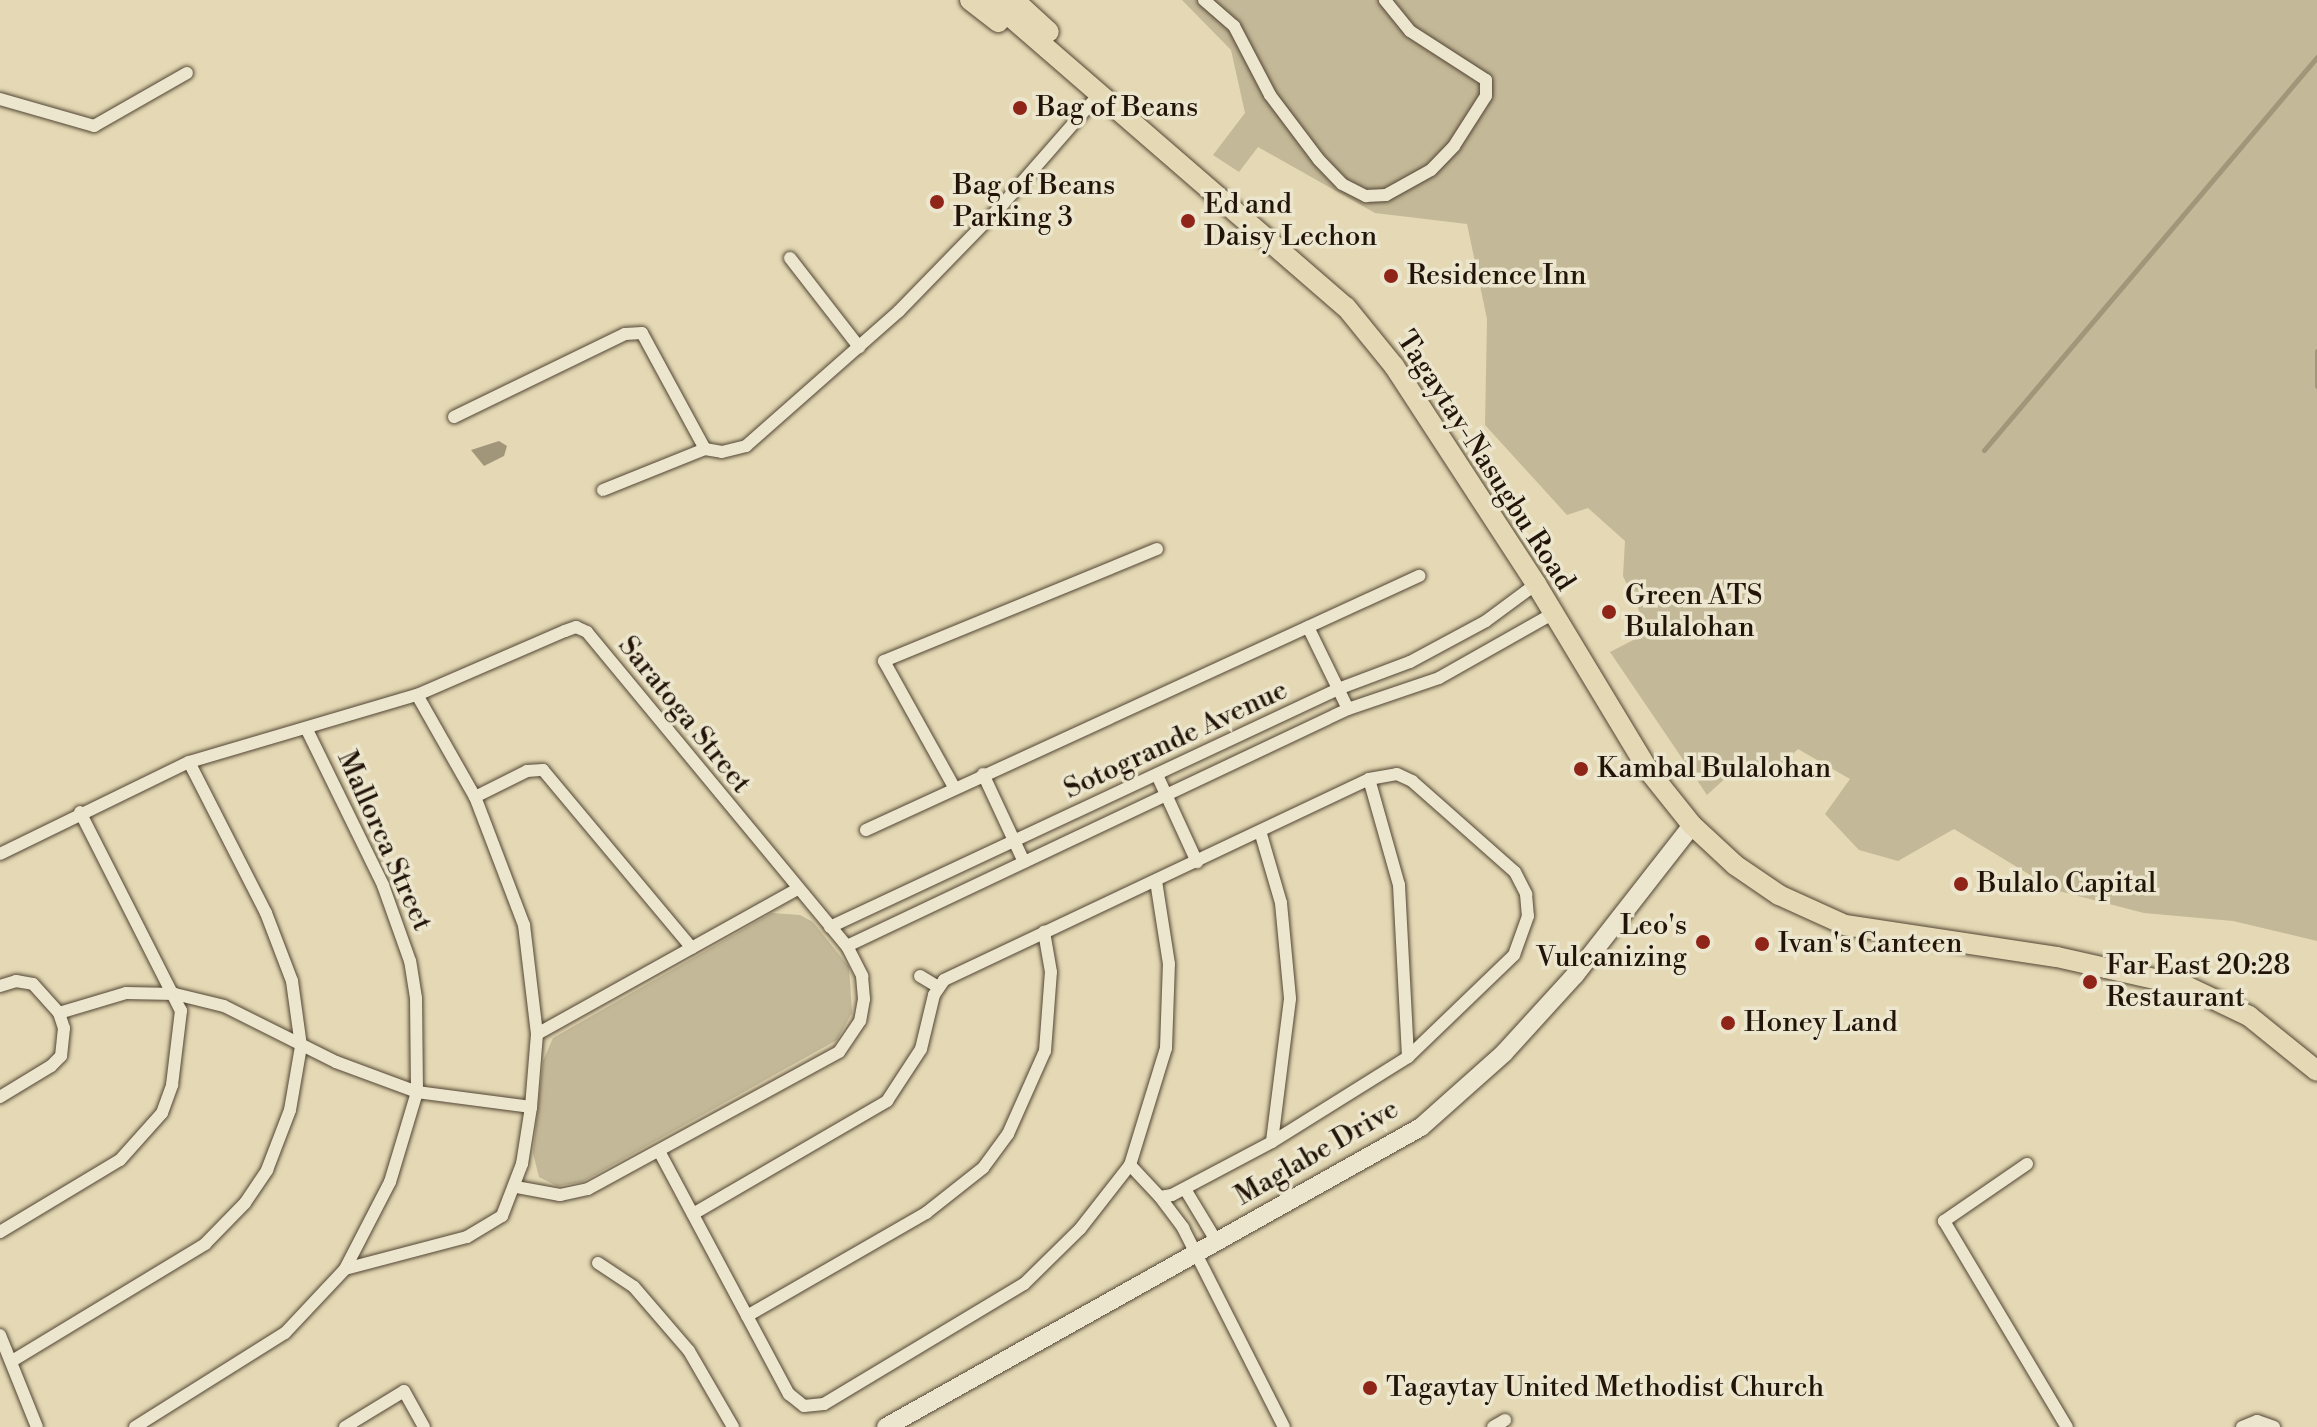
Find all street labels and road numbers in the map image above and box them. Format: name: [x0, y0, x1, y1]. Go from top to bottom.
street label: Tagaytay-Nasugbu Road: [1388, 325, 1582, 597]
street label: Saratoga Street: [610, 630, 758, 800]
street label: Sotogrande Avenue: [1059, 673, 1293, 807]
street label: Mallorca Street: [329, 746, 439, 936]
street label: Maglabe Drive: [1229, 1093, 1405, 1213]

